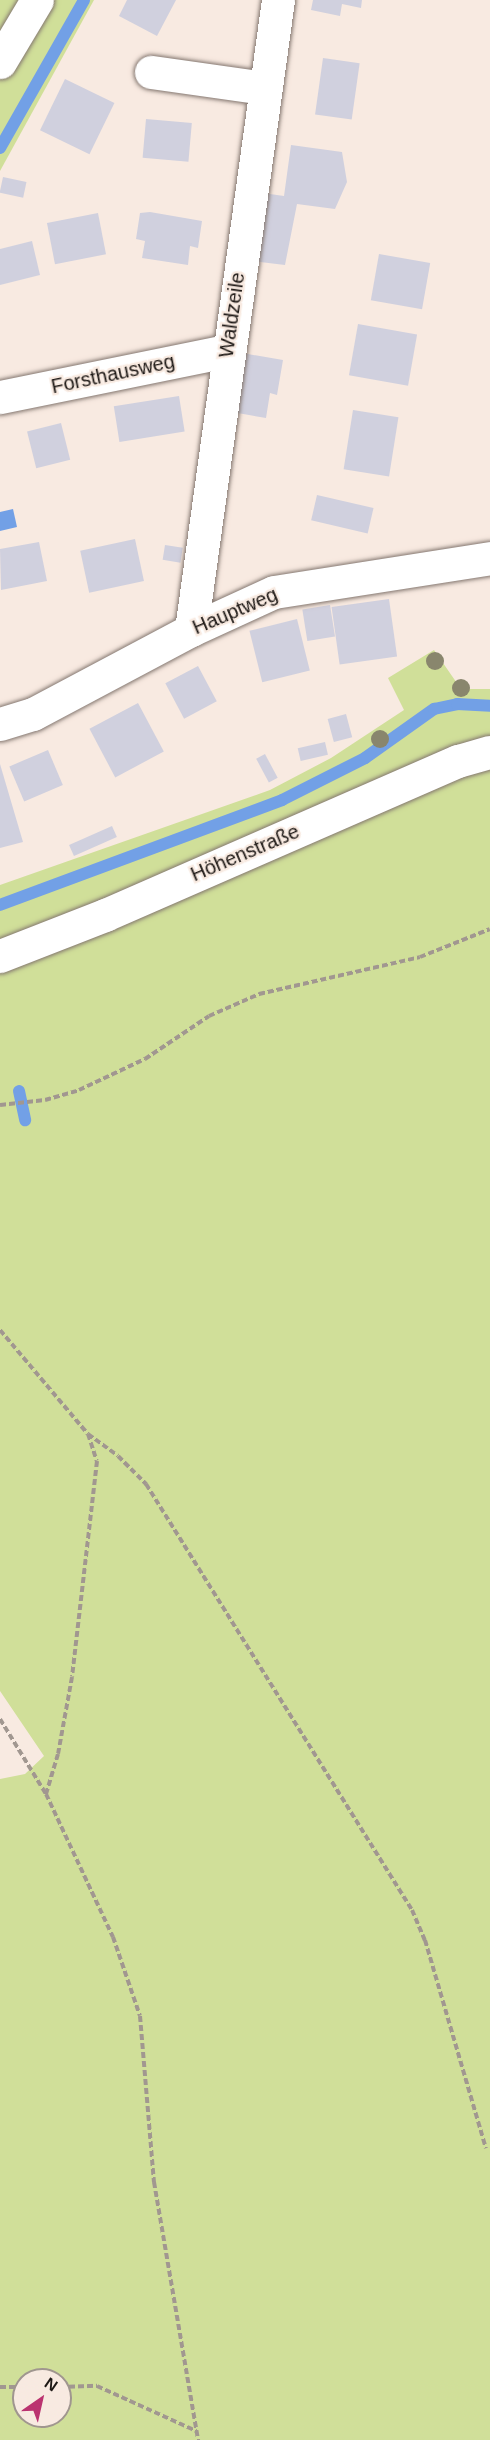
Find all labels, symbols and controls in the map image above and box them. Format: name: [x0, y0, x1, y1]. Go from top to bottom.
street label: Waldzeile: [214, 271, 250, 359]
street label: Forsthausweg: [49, 349, 177, 399]
street label: Hauptweg: [189, 582, 281, 640]
street label: Höhenstraße: [187, 819, 303, 887]
north arrow: [12, 2368, 72, 2428]
text: N: [42, 2374, 61, 2395]

